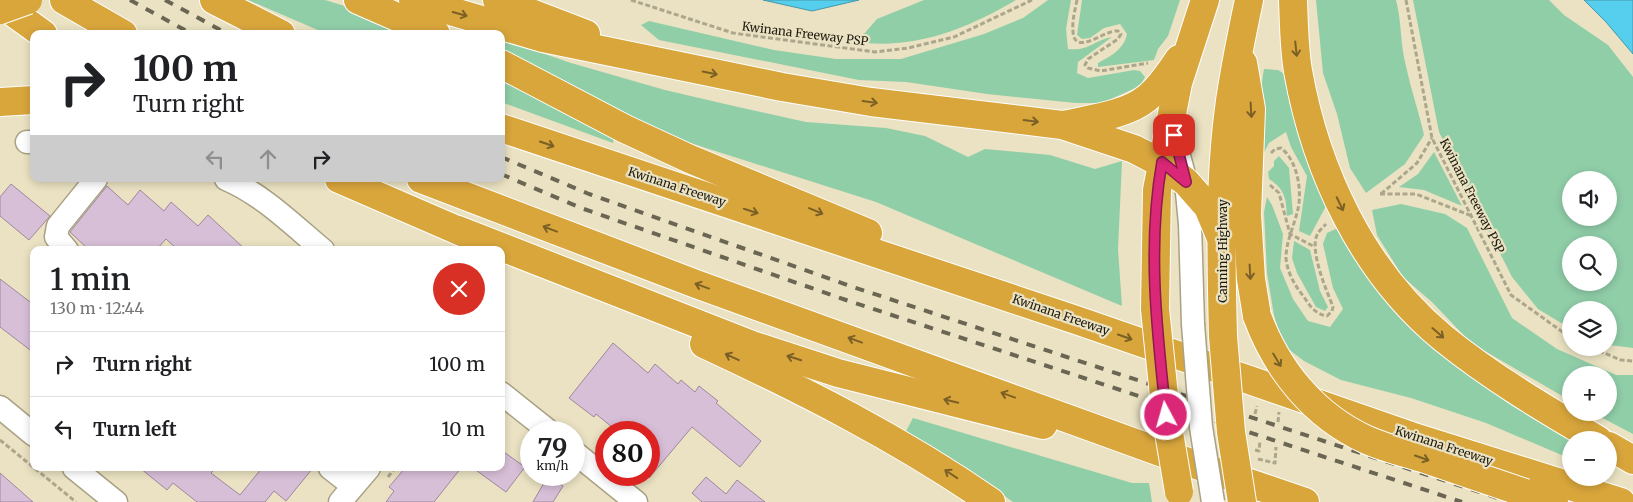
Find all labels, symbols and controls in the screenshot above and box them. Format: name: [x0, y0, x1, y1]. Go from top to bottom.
one-way arrow: [451, 9, 467, 19]
street label: Kwinana Freeway PSP: [741, 18, 869, 49]
one-way arrow: [1291, 40, 1301, 56]
text: 100 m: [133, 47, 238, 91]
icon: right: [50, 50, 115, 115]
one-way arrow: [702, 69, 718, 78]
text: Turn right: [133, 90, 244, 118]
one-way arrow: [862, 97, 878, 107]
one-way arrow: [1246, 101, 1255, 117]
pin: [1153, 114, 1195, 156]
one-way arrow: [1023, 116, 1039, 126]
icon: arrive: [1160, 121, 1188, 149]
street label: Kwinana Freeway PSP: [1437, 136, 1508, 256]
one-way arrow: [539, 140, 555, 149]
icon: left: [201, 145, 229, 173]
icon: ahead: [254, 145, 282, 173]
icon: right: [307, 145, 335, 173]
street label: Kwinana Freeway: [626, 164, 728, 209]
map controls: [1562, 171, 1617, 486]
button: sound: [1562, 171, 1617, 226]
one-way arrow: [1336, 196, 1345, 211]
street label: Canning Highway: [1215, 199, 1230, 303]
one-way arrow: [743, 207, 759, 217]
one-way arrow: [808, 207, 823, 217]
one-way arrow: [542, 224, 558, 233]
button: search: [1562, 236, 1617, 291]
text: 1 min: [50, 260, 131, 298]
button: close: [433, 263, 485, 315]
one-way arrow: [1246, 264, 1255, 280]
one-way arrow: [695, 281, 710, 290]
street label: Kwinana Freeway: [1011, 291, 1112, 338]
text: 130 m · 12:44: [50, 298, 144, 318]
button: layers: [1562, 301, 1617, 356]
one-way arrow: [1431, 327, 1444, 339]
one-way arrow: [1117, 333, 1133, 342]
one-way arrow: [848, 335, 863, 344]
icon: right: [50, 350, 78, 378]
text: Turn right: [93, 352, 192, 376]
text: 100 m: [429, 352, 485, 376]
one-way arrow: [725, 352, 740, 362]
one-way arrow: [1273, 352, 1283, 366]
one-way arrow: [787, 353, 803, 363]
button: +: [1562, 366, 1617, 421]
position arrow: [1139, 388, 1191, 440]
one-way arrow: [1001, 390, 1016, 399]
one-way arrow: [944, 396, 960, 405]
icon: left: [50, 415, 78, 443]
text: Turn left: [93, 417, 177, 441]
text: 10 m: [442, 417, 485, 441]
speed limit sign: 80: [595, 421, 660, 486]
street label: Kwinana Freeway: [1393, 423, 1495, 468]
text: 79: [538, 431, 567, 463]
button: −: [1562, 431, 1617, 486]
one-way arrow: [1414, 454, 1430, 463]
text: km/h: [537, 458, 568, 473]
one-way arrow: [944, 469, 958, 479]

